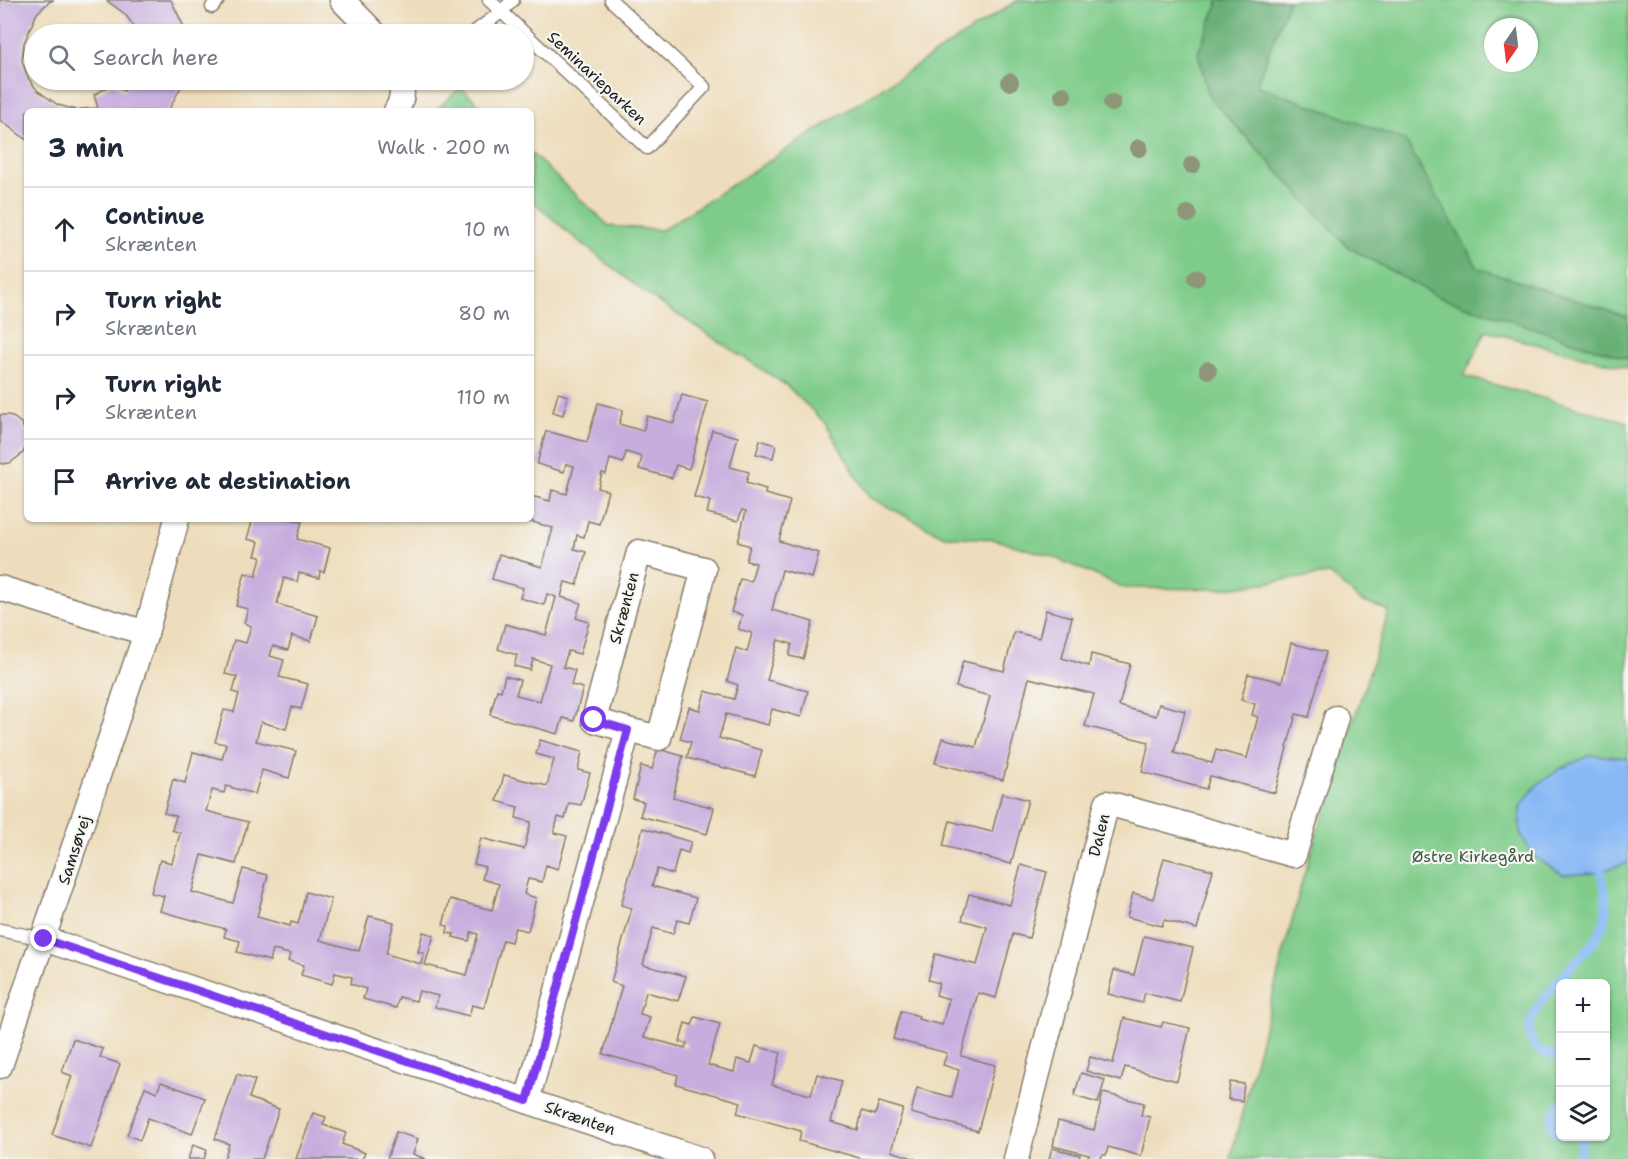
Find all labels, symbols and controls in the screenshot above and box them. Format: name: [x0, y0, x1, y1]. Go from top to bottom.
north arrow: [1484, 18, 1538, 72]
search box: [24, 24, 534, 90]
street label: Seminarieparken: [543, 27, 651, 130]
icon: search: [45, 41, 78, 74]
text: Search here: [93, 43, 219, 72]
text: 3 min: [48, 130, 124, 165]
text: Walk · 200 m: [377, 134, 510, 160]
text: Continue: [105, 202, 205, 231]
icon: ahead: [48, 213, 81, 246]
text: 10 m: [464, 216, 510, 242]
text: Skrænten: [105, 231, 197, 257]
text: Turn right: [105, 286, 222, 315]
icon: right: [48, 297, 81, 330]
text: 80 m: [458, 300, 510, 326]
text: Skrænten: [105, 315, 197, 341]
text: Turn right: [105, 370, 222, 399]
icon: right: [48, 381, 81, 414]
text: 110 m: [456, 384, 510, 410]
text: Skrænten: [105, 399, 197, 425]
icon: arrive: [48, 465, 81, 498]
text: Arrive at destination: [105, 467, 351, 496]
street label: Skrænten: [604, 570, 644, 646]
route start: [580, 706, 606, 732]
street label: Dalen: [1084, 811, 1115, 859]
street label: Samsøvej: [53, 813, 95, 887]
park label: Østre Kirkegård: [1412, 846, 1534, 867]
route end: [30, 925, 56, 951]
map controls: [1556, 979, 1610, 1141]
button: +: [1556, 979, 1610, 1033]
button: −: [1556, 1033, 1610, 1087]
button: layers: [1556, 1087, 1610, 1141]
street label: Skrænten: [542, 1096, 618, 1140]

